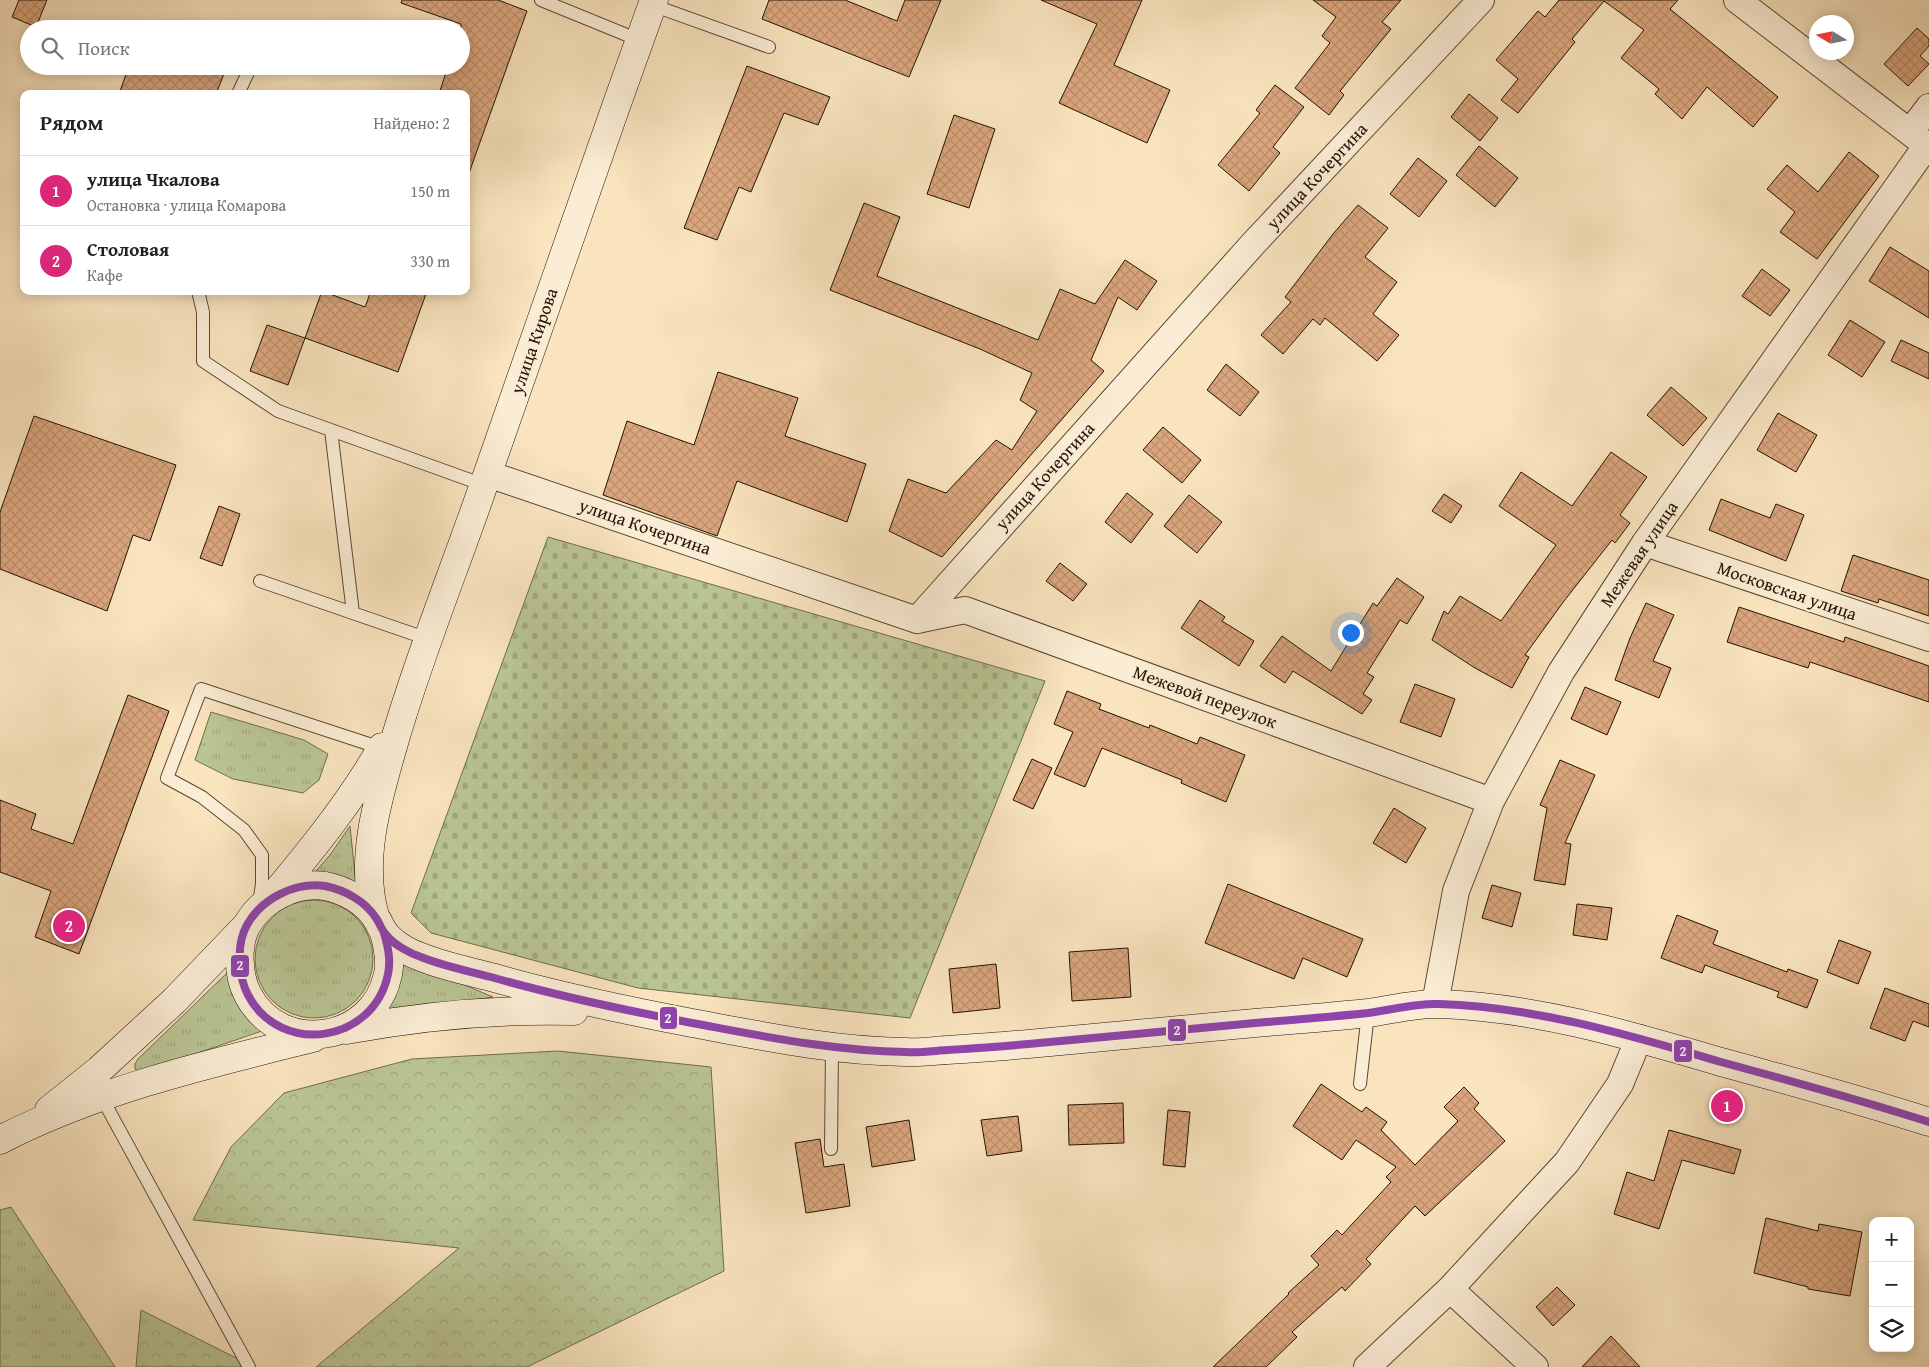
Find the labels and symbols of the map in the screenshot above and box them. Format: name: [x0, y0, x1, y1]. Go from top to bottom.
north arrow: [1809, 15, 1854, 60]
street label: улица Кочергина: [1259, 116, 1374, 236]
street label: улица Кирова: [502, 284, 564, 398]
street label: улица Кочергина: [988, 415, 1101, 537]
street label: улица Кочергина: [575, 491, 715, 562]
street label: Межевая улица: [1593, 495, 1684, 612]
street label: Московская улица: [1714, 554, 1861, 627]
your location: [1338, 620, 1364, 646]
street label: Межевой переулок: [1129, 658, 1281, 735]
pin: 2: [53, 907, 85, 945]
line badge: 2: [230, 954, 250, 978]
text: 2: [236, 955, 244, 975]
line badge: 2: [659, 1006, 678, 1030]
text: 2: [664, 1008, 672, 1028]
line badge: 2: [1167, 1018, 1187, 1042]
text: 2: [1173, 1020, 1181, 1040]
line badge: 2: [1673, 1039, 1693, 1063]
text: 2: [1679, 1041, 1687, 1061]
pin: 1: [1711, 1087, 1743, 1125]

